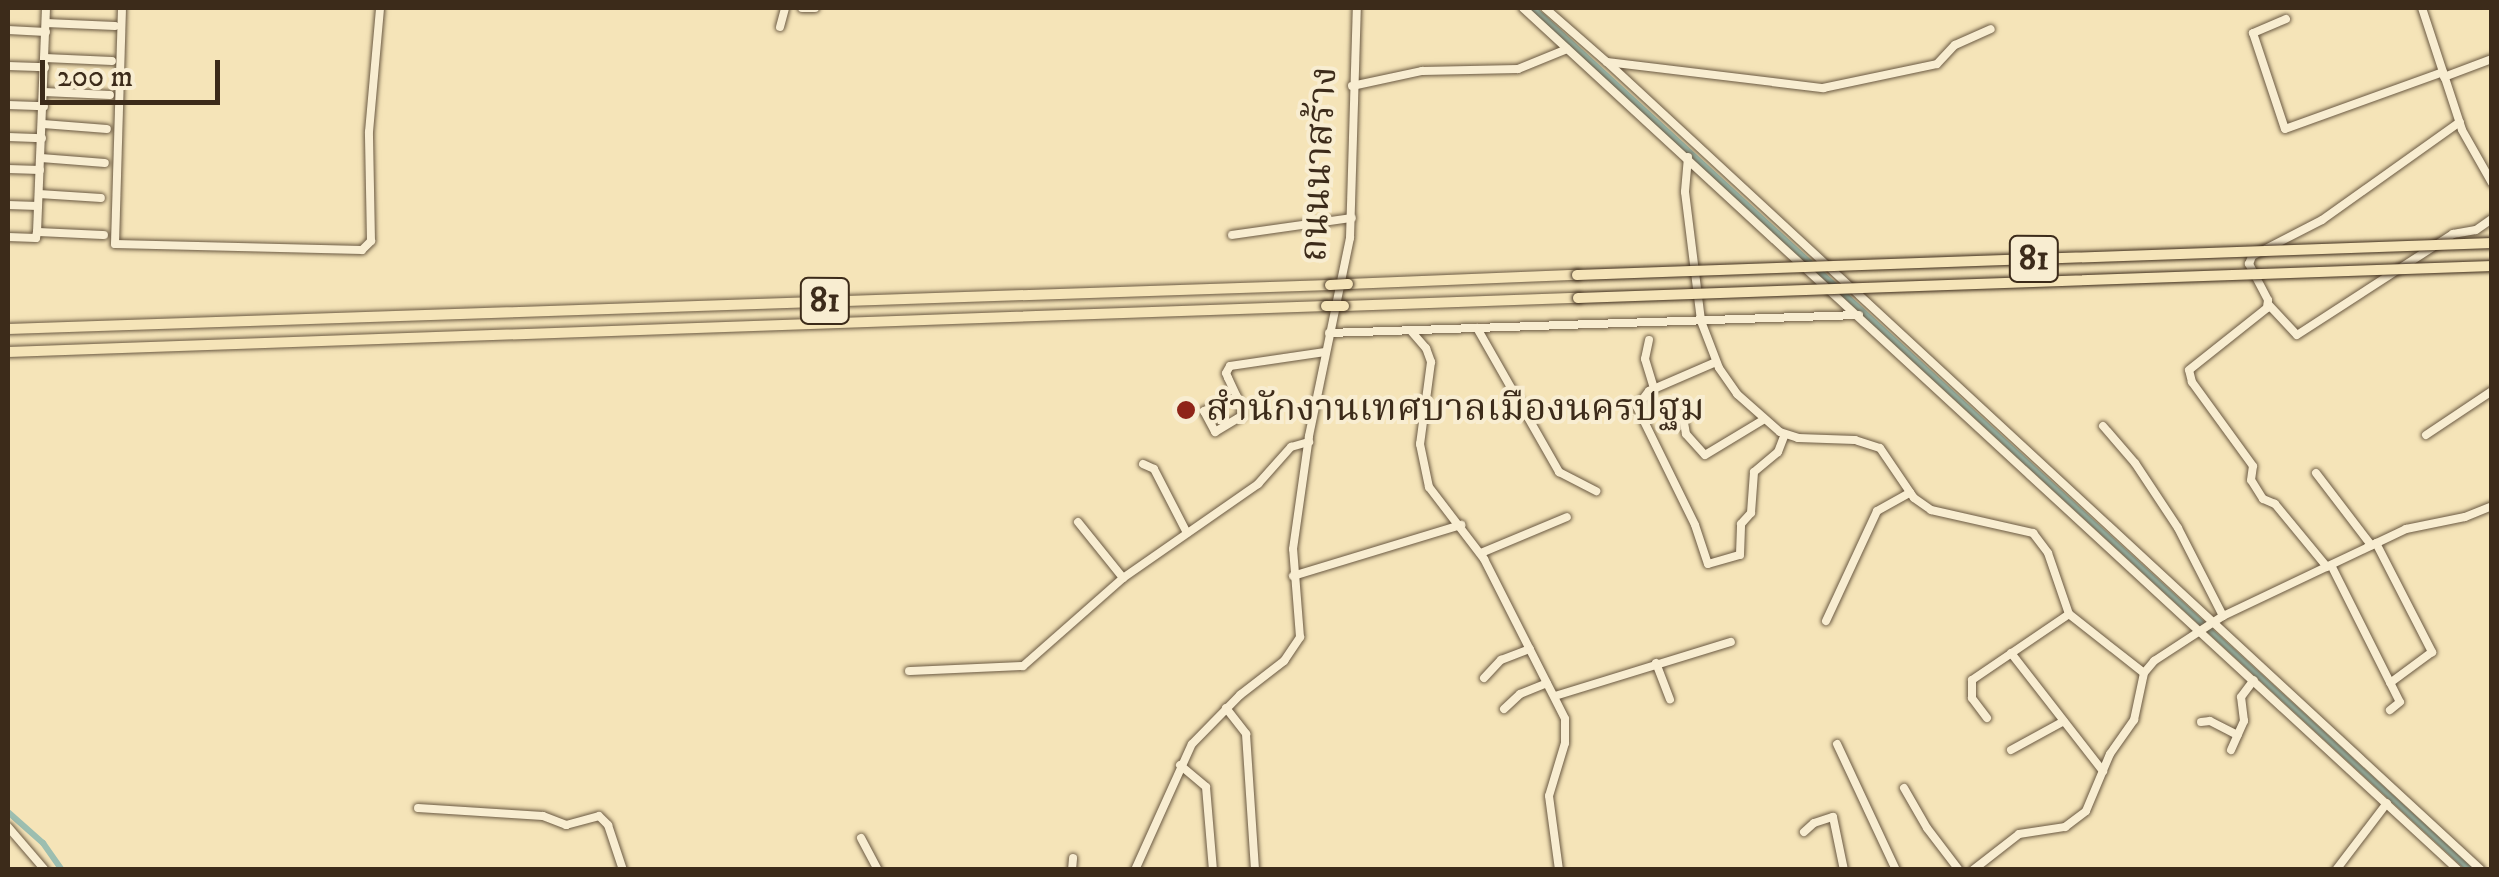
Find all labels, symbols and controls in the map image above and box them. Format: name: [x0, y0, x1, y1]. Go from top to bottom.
scale bar: [45, 40, 225, 102]
text: 200 m: [57, 59, 133, 96]
street label: ถนนนาสร้าง: [1292, 65, 1348, 263]
road number: 81: [2006, 229, 2062, 289]
road number: 81: [798, 271, 852, 331]
place label: สำนักงานเทศบาลเมืองนครปฐม: [1206, 387, 1705, 433]
marker: สำนักงานเทศบาลเมืองนครปฐม: [1175, 399, 1197, 421]

